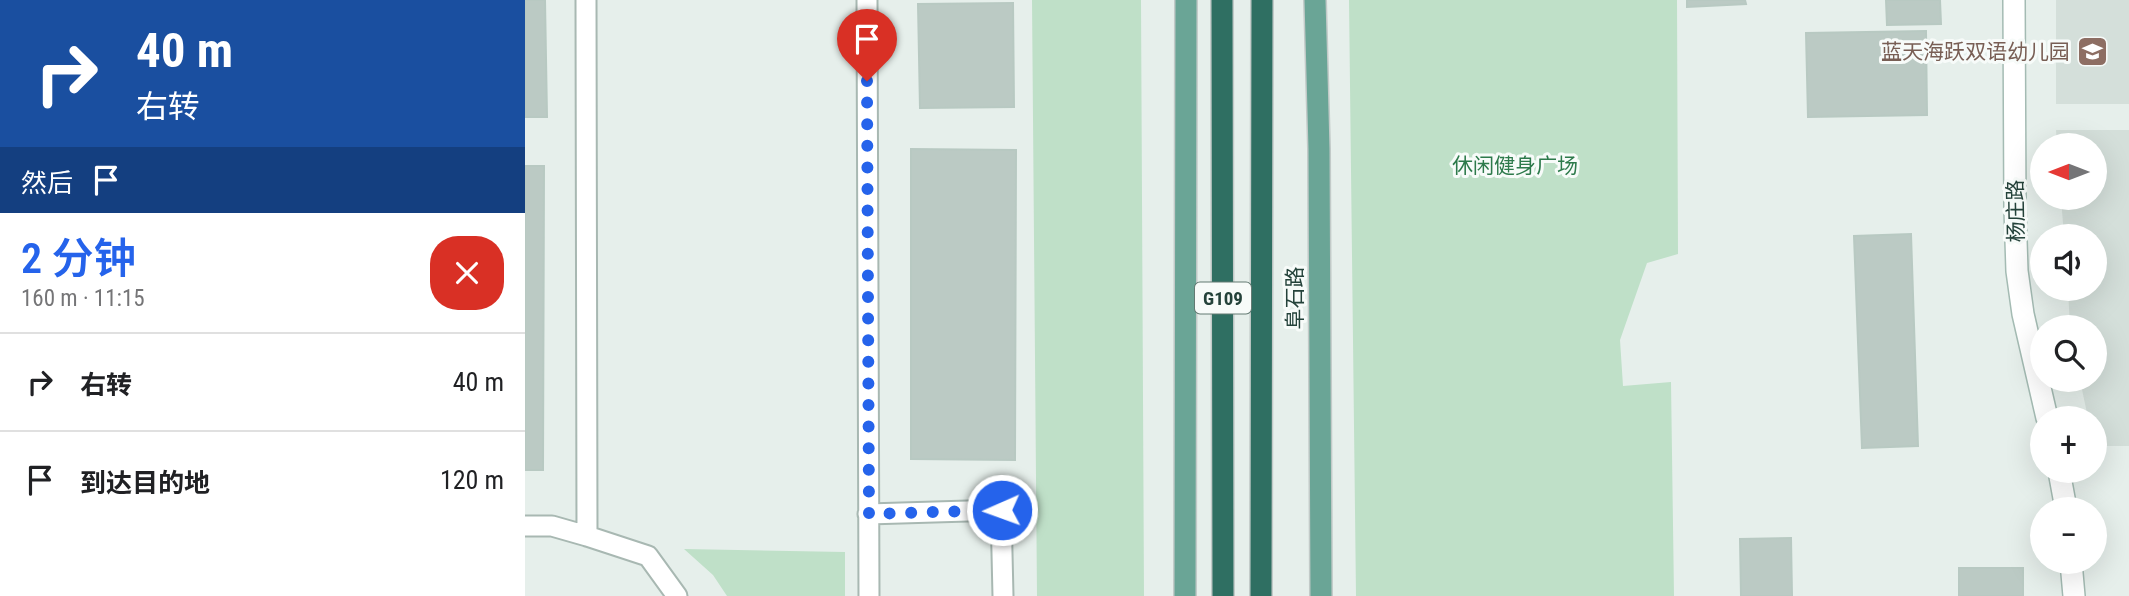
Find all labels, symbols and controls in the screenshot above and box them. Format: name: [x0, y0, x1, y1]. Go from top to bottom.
pin: [837, 9, 897, 81]
icon: arrive: [848, 20, 886, 58]
text: 40 m: [136, 22, 233, 79]
icon: right: [21, 28, 112, 119]
school or university icon: 蓝天海跃双语幼儿园: [2076, 35, 2110, 69]
place label: 蓝天海跃双语幼儿园: [1881, 40, 2070, 64]
text: 右转: [136, 88, 200, 126]
north arrow: [2030, 133, 2107, 210]
map controls: [2030, 133, 2107, 574]
park label: 休闲健身广场: [1452, 154, 1578, 178]
icon: arrive: [87, 161, 125, 199]
text: 然后: [21, 168, 73, 198]
street label: 杨庄路: [2003, 179, 2029, 243]
button: sound: [2030, 224, 2107, 301]
text: 2 分钟: [21, 234, 136, 283]
button: close: [430, 236, 504, 310]
street label: 阜石路: [1283, 267, 1307, 330]
road number: G109: [1195, 282, 1251, 314]
text: 160 m · 11:15: [21, 285, 145, 312]
button: search: [2030, 315, 2107, 392]
icon: right: [21, 363, 59, 401]
text: 40 m: [453, 367, 504, 397]
text: 右转: [80, 370, 132, 400]
button: +: [2030, 406, 2107, 483]
icon: arrive: [21, 461, 59, 499]
text: 120 m: [440, 465, 504, 495]
text: 到达目的地: [80, 468, 210, 498]
position arrow: [965, 473, 1039, 547]
button: −: [2030, 497, 2107, 574]

